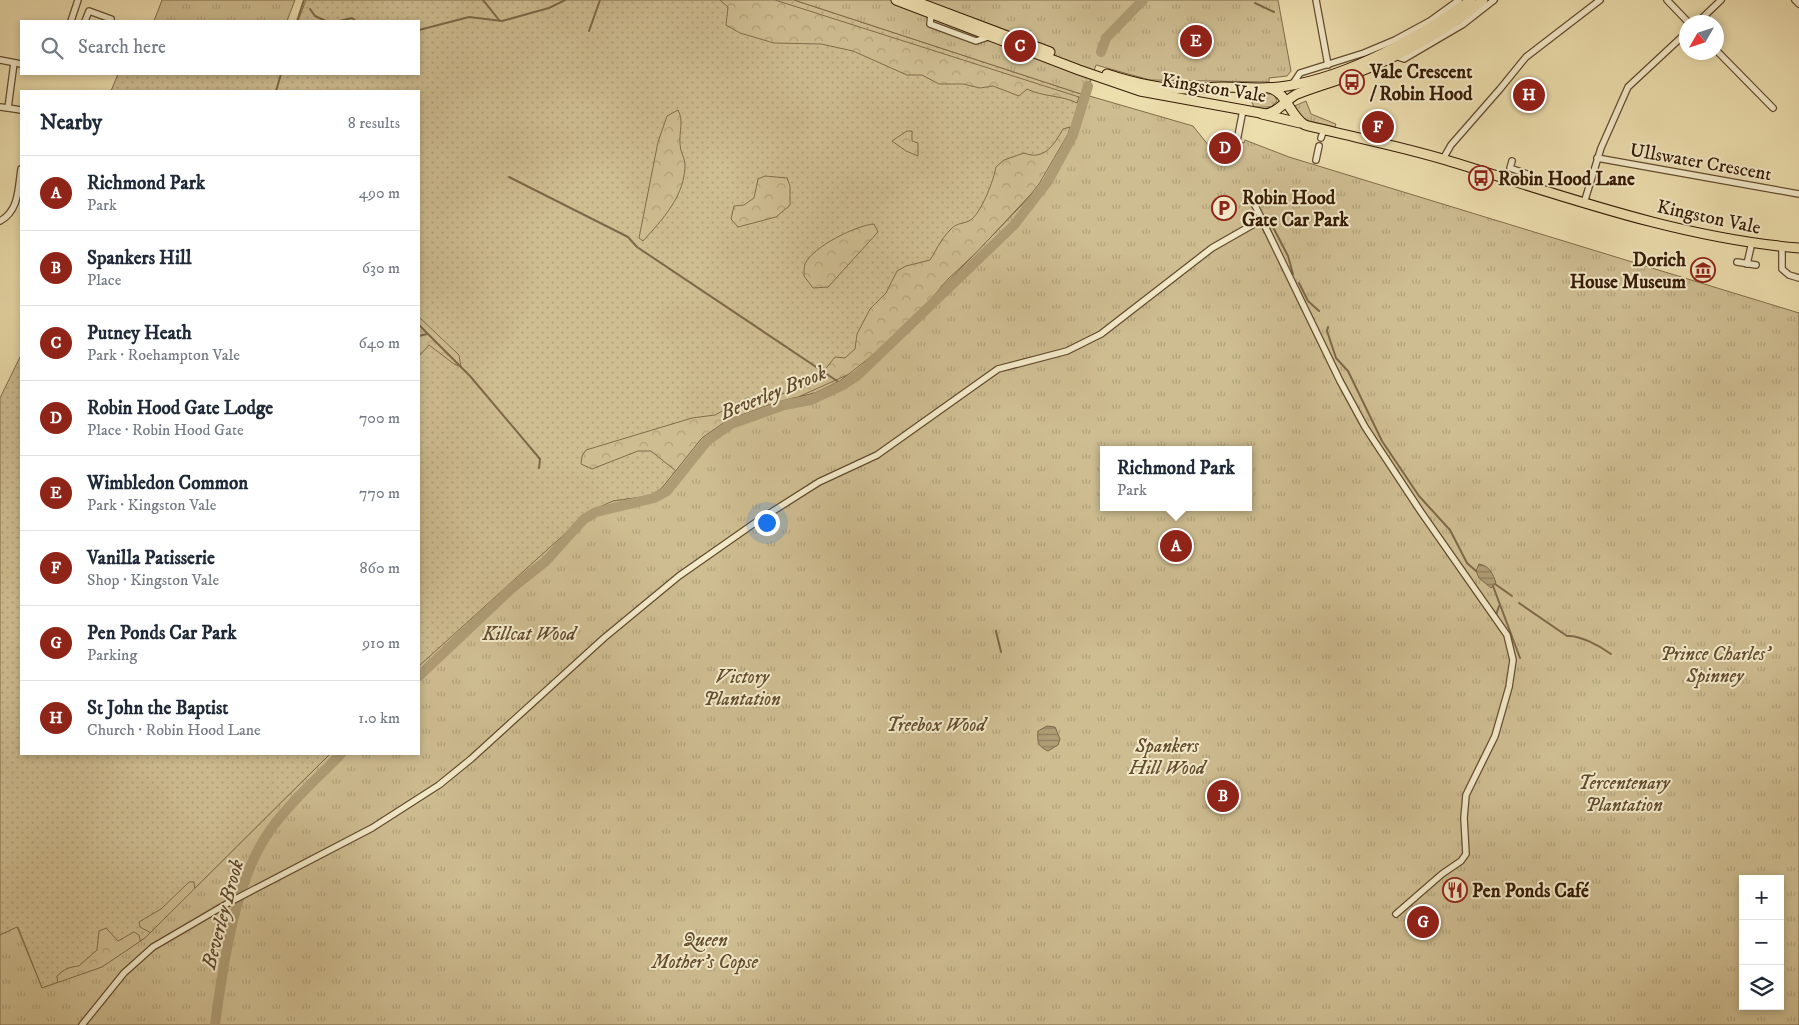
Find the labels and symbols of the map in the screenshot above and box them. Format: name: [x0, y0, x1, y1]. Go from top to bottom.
north arrow: [1679, 15, 1724, 60]
pin: E: [1180, 22, 1212, 60]
pin: C: [1004, 27, 1036, 65]
place label: Vale Crescent / Robin Hood: [1369, 61, 1473, 106]
street label: Kingston Vale: [1160, 69, 1268, 108]
bus stop icon: Vale Crescent / Robin Hood: [1339, 69, 1365, 95]
pin: H: [1513, 76, 1545, 114]
pin: F: [1362, 108, 1394, 146]
pin: D: [1209, 129, 1241, 167]
street label: Ullswater Crescent: [1628, 139, 1773, 186]
bus stop icon: Robin Hood Lane: [1468, 165, 1494, 191]
place label: Robin Hood Lane: [1498, 168, 1635, 191]
place label: Robin Hood Gate Car Park: [1242, 187, 1349, 232]
parking icon: Robin Hood Gate Car Park: [1211, 195, 1237, 221]
street label: Kingston Vale: [1655, 195, 1763, 240]
place label: Dorich House Museum: [1570, 249, 1687, 294]
museum icon: Dorich House Museum: [1690, 257, 1716, 283]
water label: Beverley Brook: [716, 361, 831, 426]
your location: [754, 510, 780, 536]
pin: A: [1160, 527, 1192, 565]
park label: Killcat Wood: [481, 623, 579, 646]
park label: Prince Charles' Spinney: [1660, 643, 1773, 689]
park label: Victory Plantation: [703, 666, 781, 711]
park label: Treebox Wood: [887, 714, 988, 737]
park label: Spankers Hill Wood: [1128, 735, 1208, 780]
park label: Tercentenary Plantation: [1578, 772, 1671, 817]
pin: B: [1207, 777, 1239, 815]
water label: Beverley Brook: [197, 856, 250, 973]
restaurant icon: Pen Ponds Café: [1442, 877, 1468, 903]
place label: Pen Ponds Café: [1472, 880, 1590, 903]
pin: G: [1407, 903, 1439, 941]
park label: Queen Mother's Copse: [650, 929, 759, 975]

